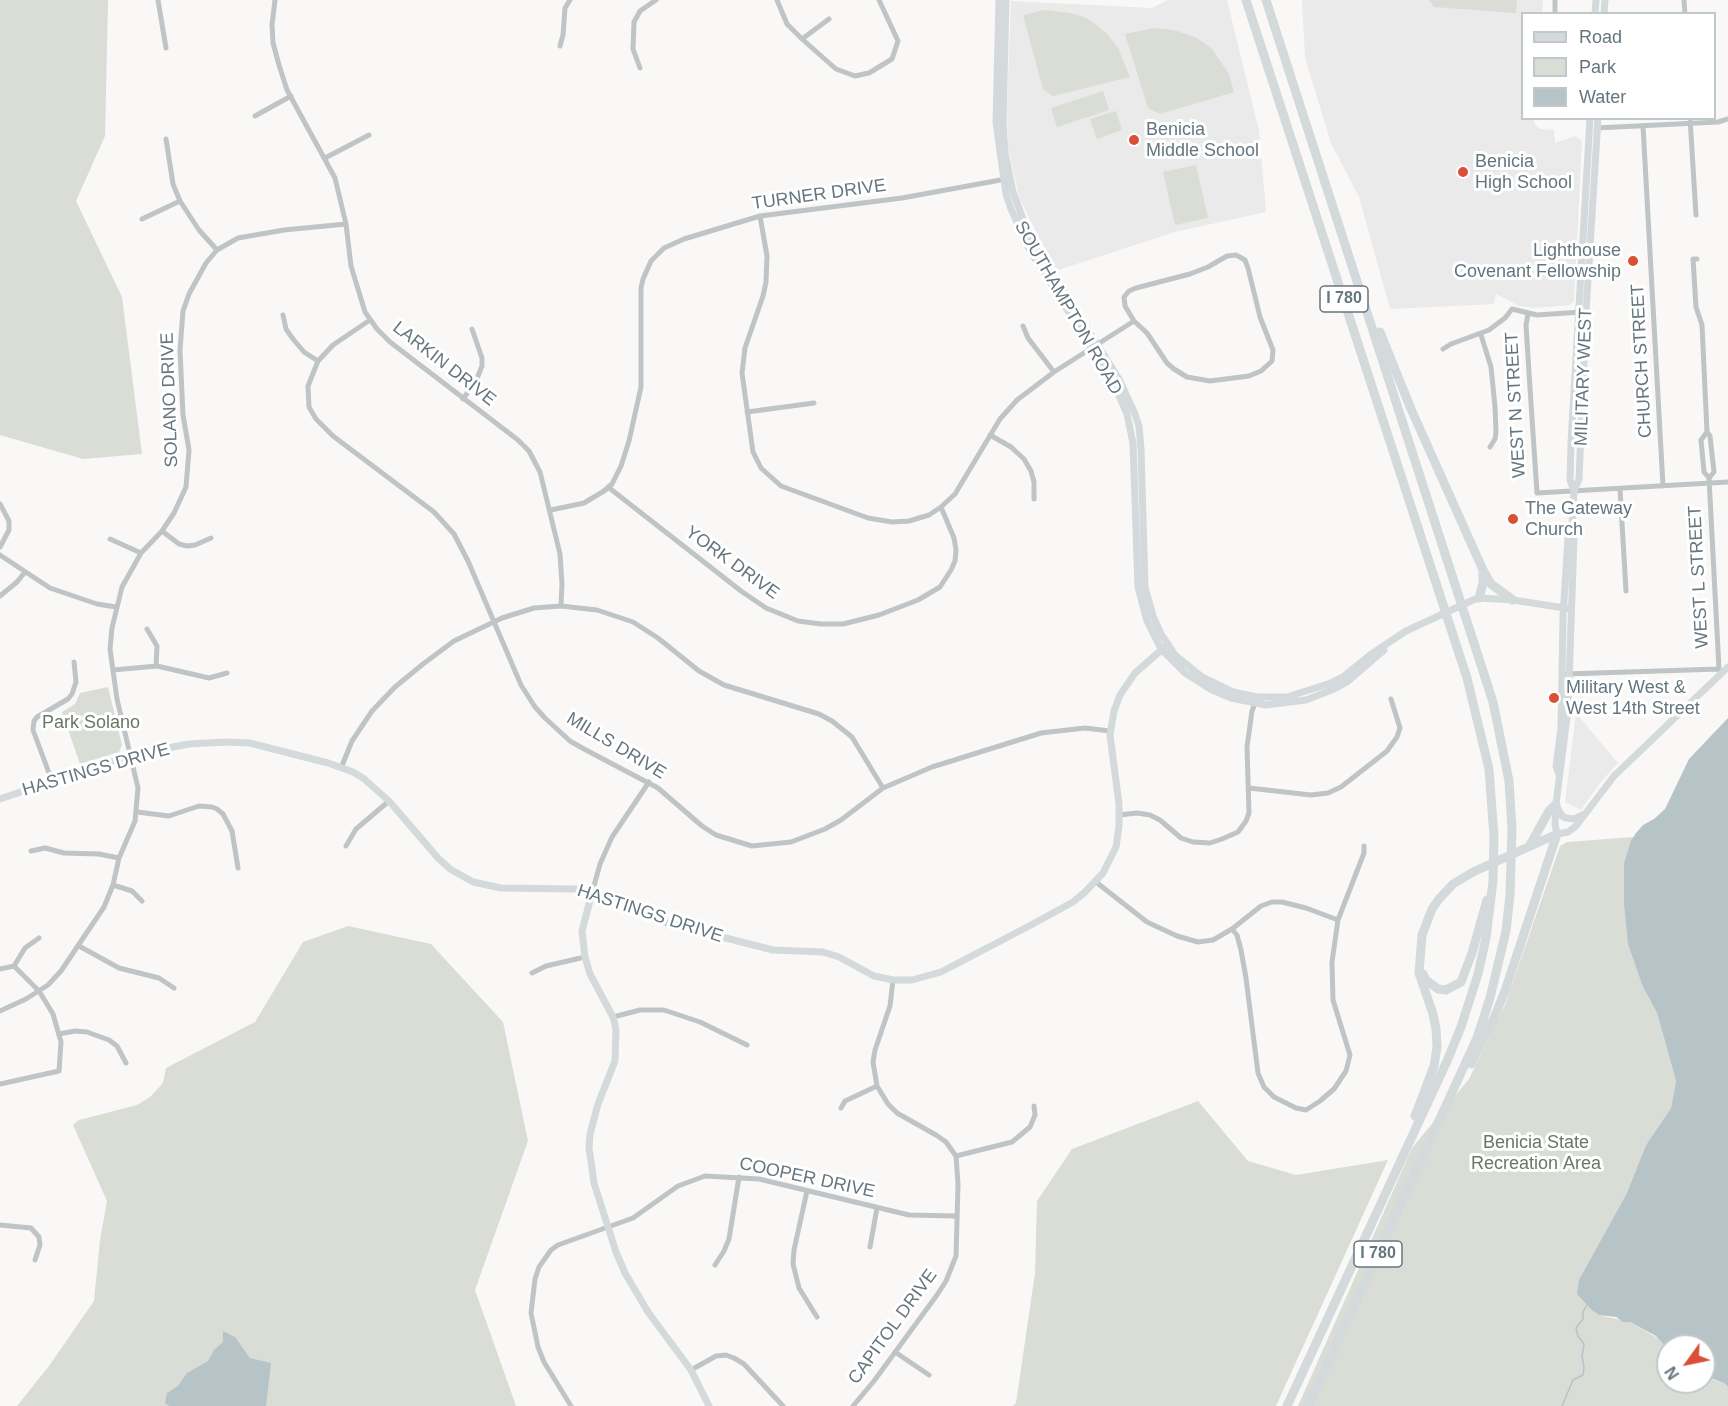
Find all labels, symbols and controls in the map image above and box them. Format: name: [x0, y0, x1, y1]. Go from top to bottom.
legend: [1521, 12, 1716, 120]
text: Road: [1579, 27, 1622, 47]
text: Park: [1579, 57, 1616, 77]
text: Water: [1579, 87, 1626, 107]
place label: Benicia Middle School: [1146, 119, 1259, 162]
marker: Benicia Middle School: [1127, 133, 1141, 147]
place label: Benicia High School: [1475, 151, 1572, 194]
marker: Benicia High School: [1456, 165, 1470, 179]
street label: TURNER DRIVE: [751, 175, 887, 215]
street label: SOUTHAMPTON ROAD: [1009, 217, 1127, 399]
place label: Lighthouse Covenant Fellowship: [1454, 240, 1621, 282]
marker: Lighthouse Covenant Fellowship: [1626, 254, 1640, 268]
street label: CHURCH STREET: [1627, 284, 1657, 438]
road number: I 780: [1320, 286, 1368, 312]
street label: MILITARY WEST: [1571, 307, 1597, 447]
street label: LARKIN DRIVE: [388, 317, 500, 411]
street label: SOLANO DRIVE: [157, 332, 183, 468]
street label: WEST N STREET: [1501, 332, 1531, 478]
place label: The Gateway Church: [1525, 498, 1632, 540]
street label: WEST L STREET: [1684, 505, 1714, 649]
marker: The Gateway Church: [1506, 512, 1520, 526]
street label: YORK DRIVE: [681, 522, 783, 604]
place label: Military West & West 14th Street: [1566, 677, 1700, 720]
marker: Military West & West 14th Street: [1547, 691, 1561, 705]
street label: MILLS DRIVE: [562, 708, 670, 784]
park label: Park Solano: [42, 712, 140, 734]
street label: HASTINGS DRIVE: [20, 739, 172, 801]
street label: HASTINGS DRIVE: [574, 880, 726, 948]
park label: Benicia State Recreation Area: [1471, 1132, 1601, 1174]
street label: COOPER DRIVE: [737, 1153, 877, 1203]
road number: I 780: [1354, 1241, 1402, 1267]
street label: CAPITOL DRIVE: [844, 1265, 942, 1389]
north arrow: [1656, 1334, 1716, 1394]
text: N: [1662, 1364, 1682, 1382]

